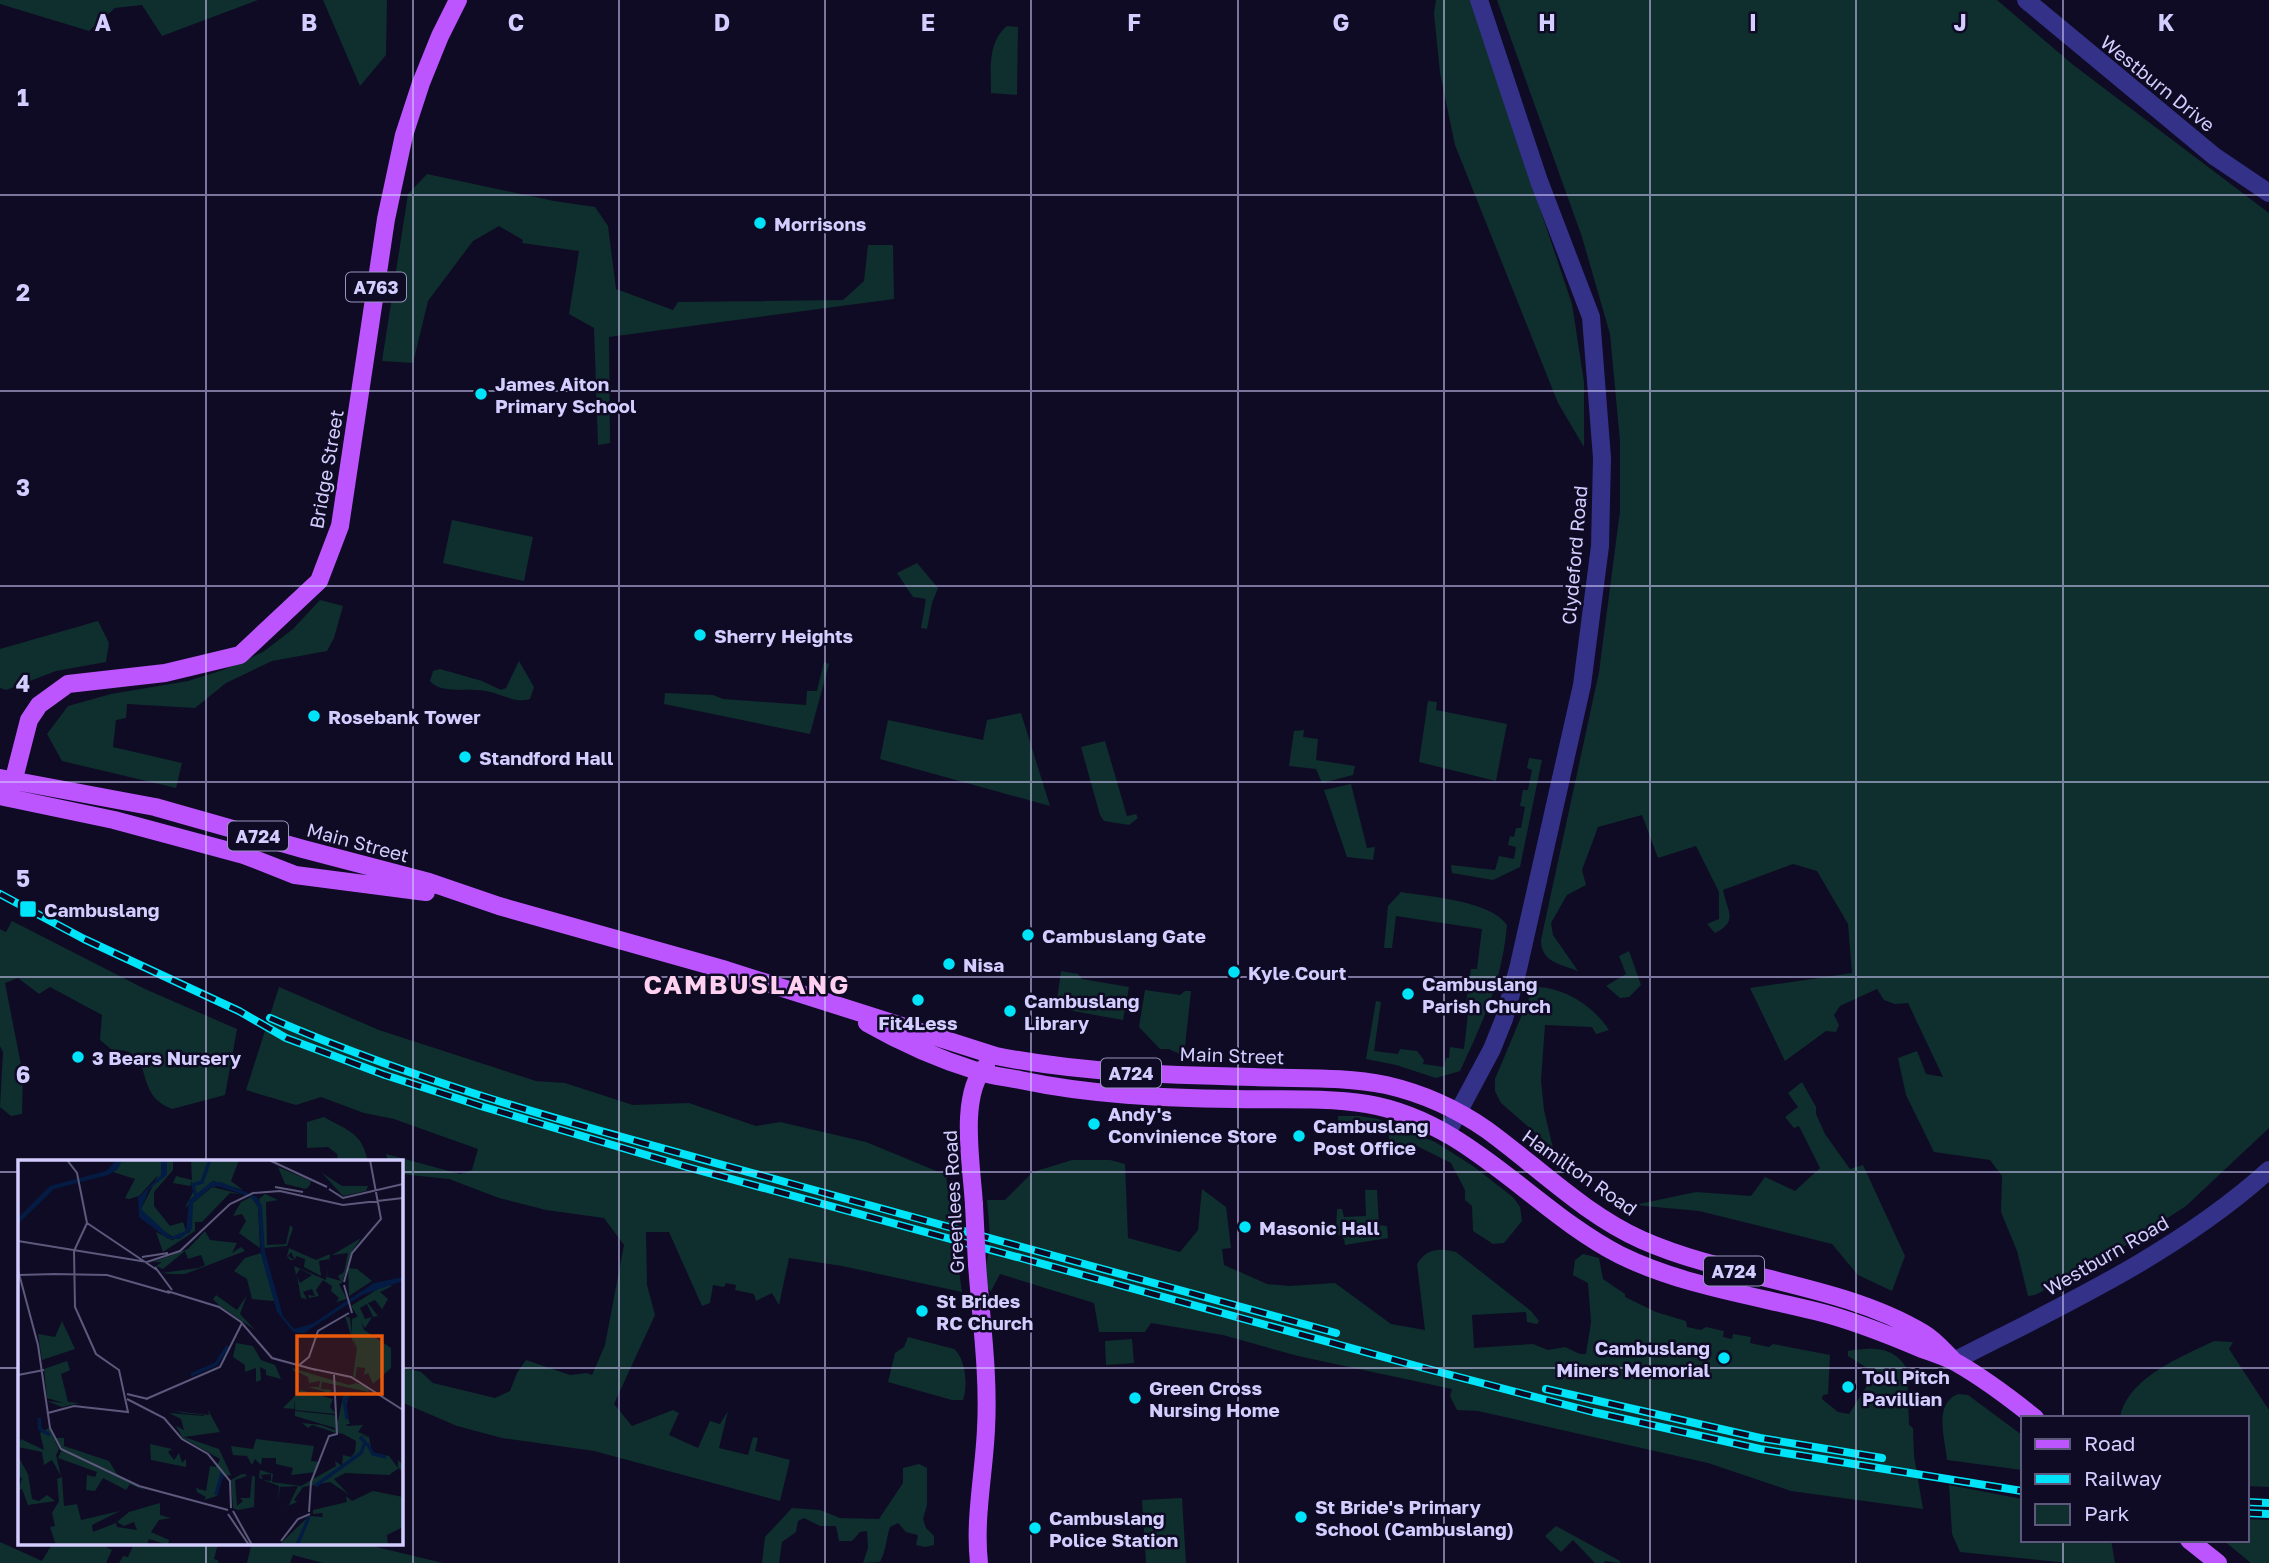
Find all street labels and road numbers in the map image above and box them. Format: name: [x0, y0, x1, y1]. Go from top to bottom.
street label: Westburn Drive: [2096, 30, 2220, 136]
road number: A763: [346, 272, 406, 302]
street label: Bridge Street: [304, 408, 348, 530]
street label: Clydeford Road: [1556, 484, 1592, 626]
street label: Main Street: [304, 817, 412, 867]
road number: A724: [228, 822, 288, 850]
street label: Main Street: [1179, 1042, 1285, 1068]
road number: A724: [1101, 1058, 1161, 1088]
street label: Hamilton Road: [1518, 1124, 1642, 1220]
street label: Greenlees Road: [938, 1130, 968, 1274]
street label: Westburn Road: [2040, 1210, 2172, 1300]
road number: A724: [1704, 1256, 1764, 1286]

